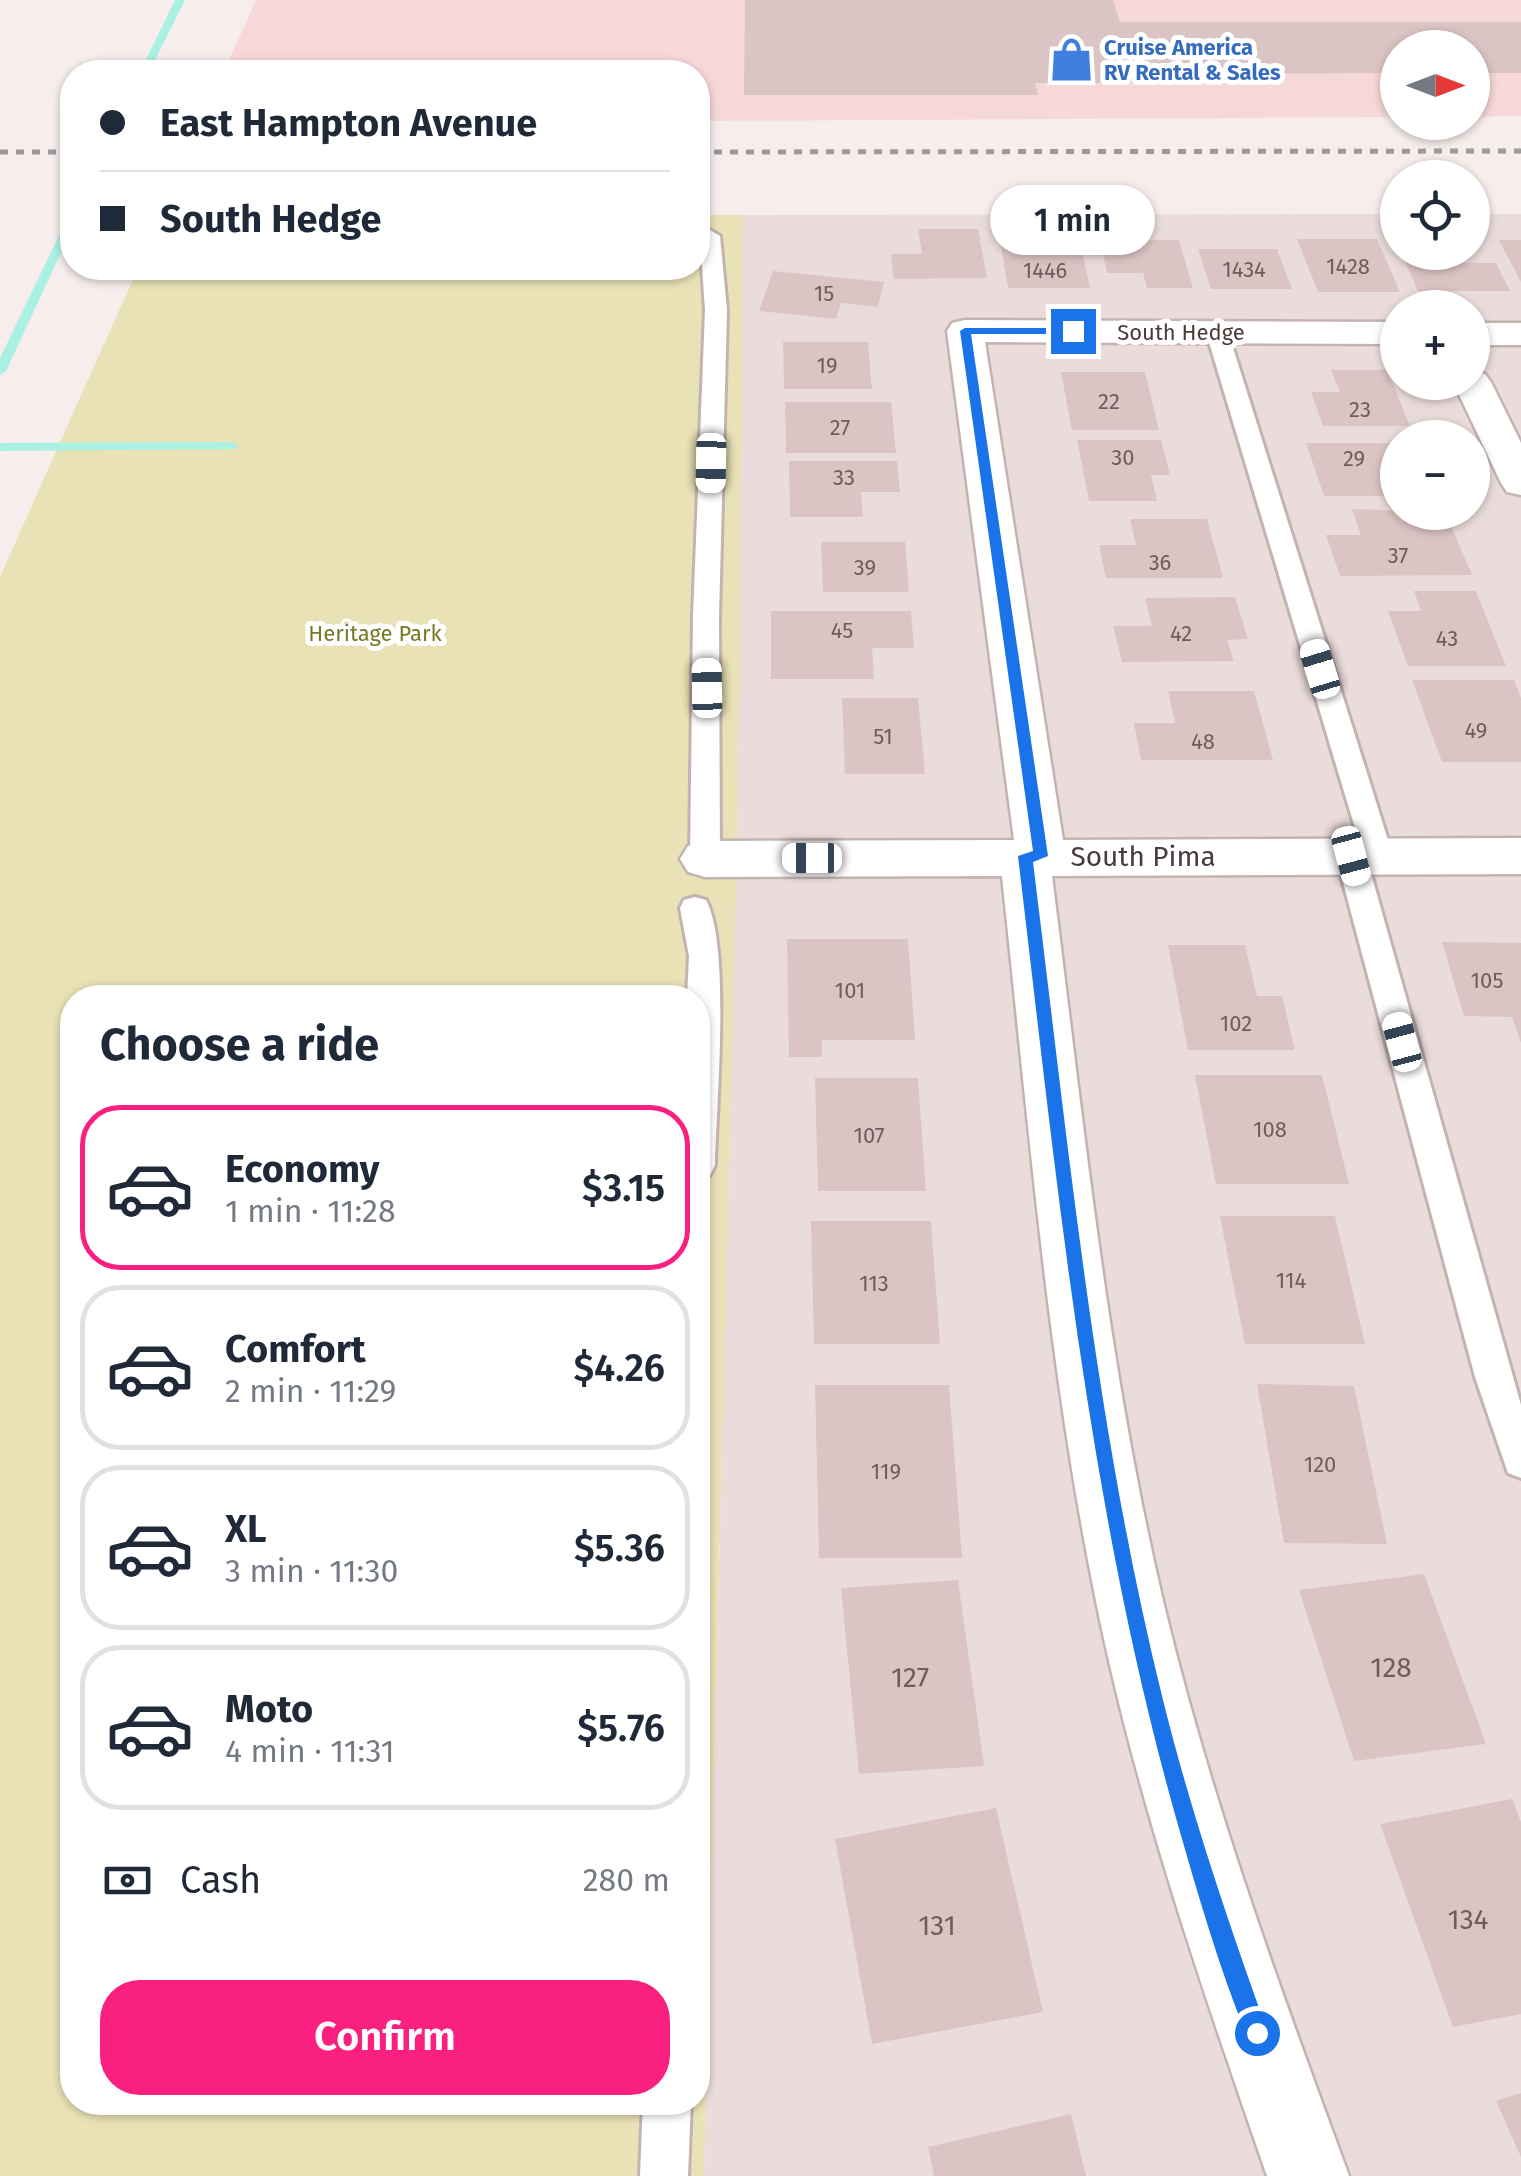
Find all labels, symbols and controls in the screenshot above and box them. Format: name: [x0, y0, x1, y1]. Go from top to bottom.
north arrow: [1380, 30, 1490, 140]
map controls: [1380, 30, 1490, 530]
place label: Cruise America RV Rental & Sales: [1104, 34, 1281, 86]
shop icon: Cruise America RV Rental & Sales: [1047, 36, 1095, 84]
text: East Hampton Avenue: [160, 100, 537, 146]
button: locate: [1380, 160, 1490, 270]
callout: 1 min: [990, 186, 1156, 256]
text: South Hedge: [160, 196, 381, 242]
text: 1 min: [1034, 201, 1111, 239]
house number: 1428: [1326, 253, 1370, 280]
house number: 1434: [1222, 256, 1266, 283]
house number: 1446: [1023, 257, 1067, 284]
house number: 15: [814, 280, 834, 307]
button: +: [1380, 290, 1490, 400]
route end: [1051, 309, 1096, 354]
street label: South Hedge: [1117, 319, 1245, 346]
house number: 19: [816, 352, 838, 379]
house number: 22: [1098, 388, 1120, 415]
house number: 23: [1349, 396, 1371, 423]
house number: 27: [830, 414, 850, 441]
button: −: [1380, 420, 1490, 530]
car: [695, 433, 727, 493]
house number: 30: [1111, 444, 1135, 471]
house number: 29: [1343, 445, 1365, 472]
house number: 33: [833, 464, 855, 491]
house number: 37: [1388, 542, 1409, 569]
house number: 36: [1149, 549, 1171, 576]
house number: 39: [854, 554, 876, 581]
house number: 45: [831, 617, 853, 644]
park label: Heritage Park: [308, 620, 442, 647]
house number: 42: [1170, 620, 1192, 647]
house number: 43: [1436, 625, 1458, 652]
car: [1297, 636, 1343, 702]
car: [691, 658, 723, 718]
house number: 49: [1465, 717, 1487, 744]
house number: 51: [873, 723, 893, 750]
house number: 48: [1191, 728, 1215, 755]
car: [1329, 823, 1373, 889]
street label: South Pima: [1070, 840, 1216, 873]
car: [782, 843, 842, 873]
house number: 105: [1471, 967, 1503, 994]
house number: 101: [835, 977, 865, 1004]
car: [1380, 1009, 1424, 1075]
house number: 102: [1220, 1010, 1252, 1037]
text: Choose a ride: [100, 1018, 379, 1072]
house number: 108: [1253, 1116, 1287, 1143]
house number: 107: [853, 1122, 885, 1149]
icon: car: [105, 1143, 195, 1233]
text: Economy: [225, 1146, 380, 1192]
text: $3.15: [582, 1165, 665, 1211]
text: 1 min · 11:28: [225, 1192, 396, 1230]
house number: 114: [1276, 1267, 1307, 1294]
house number: 113: [859, 1270, 889, 1297]
icon: car: [105, 1323, 195, 1413]
text: Comfort: [225, 1326, 366, 1372]
text: $4.26: [573, 1345, 665, 1391]
text: 2 min · 11:29: [225, 1372, 396, 1410]
house number: 120: [1304, 1451, 1336, 1478]
house number: 119: [871, 1458, 901, 1485]
icon: car: [105, 1503, 195, 1593]
text: XL: [225, 1506, 267, 1552]
text: $5.36: [574, 1525, 665, 1571]
text: 3 min · 11:30: [225, 1552, 398, 1590]
house number: 128: [1370, 1651, 1412, 1684]
house number: 127: [891, 1661, 929, 1694]
icon: car: [105, 1683, 195, 1773]
text: Moto: [225, 1686, 313, 1732]
text: $5.76: [577, 1705, 665, 1751]
text: 4 min · 11:31: [225, 1732, 395, 1770]
icon: cash: [100, 1853, 155, 1908]
text: Cash: [180, 1857, 261, 1903]
text: 280 m: [583, 1861, 670, 1899]
house number: 134: [1448, 1903, 1489, 1936]
house number: 131: [918, 1909, 956, 1942]
button: Confirm: [100, 1980, 670, 2095]
route start: [1235, 2011, 1280, 2056]

